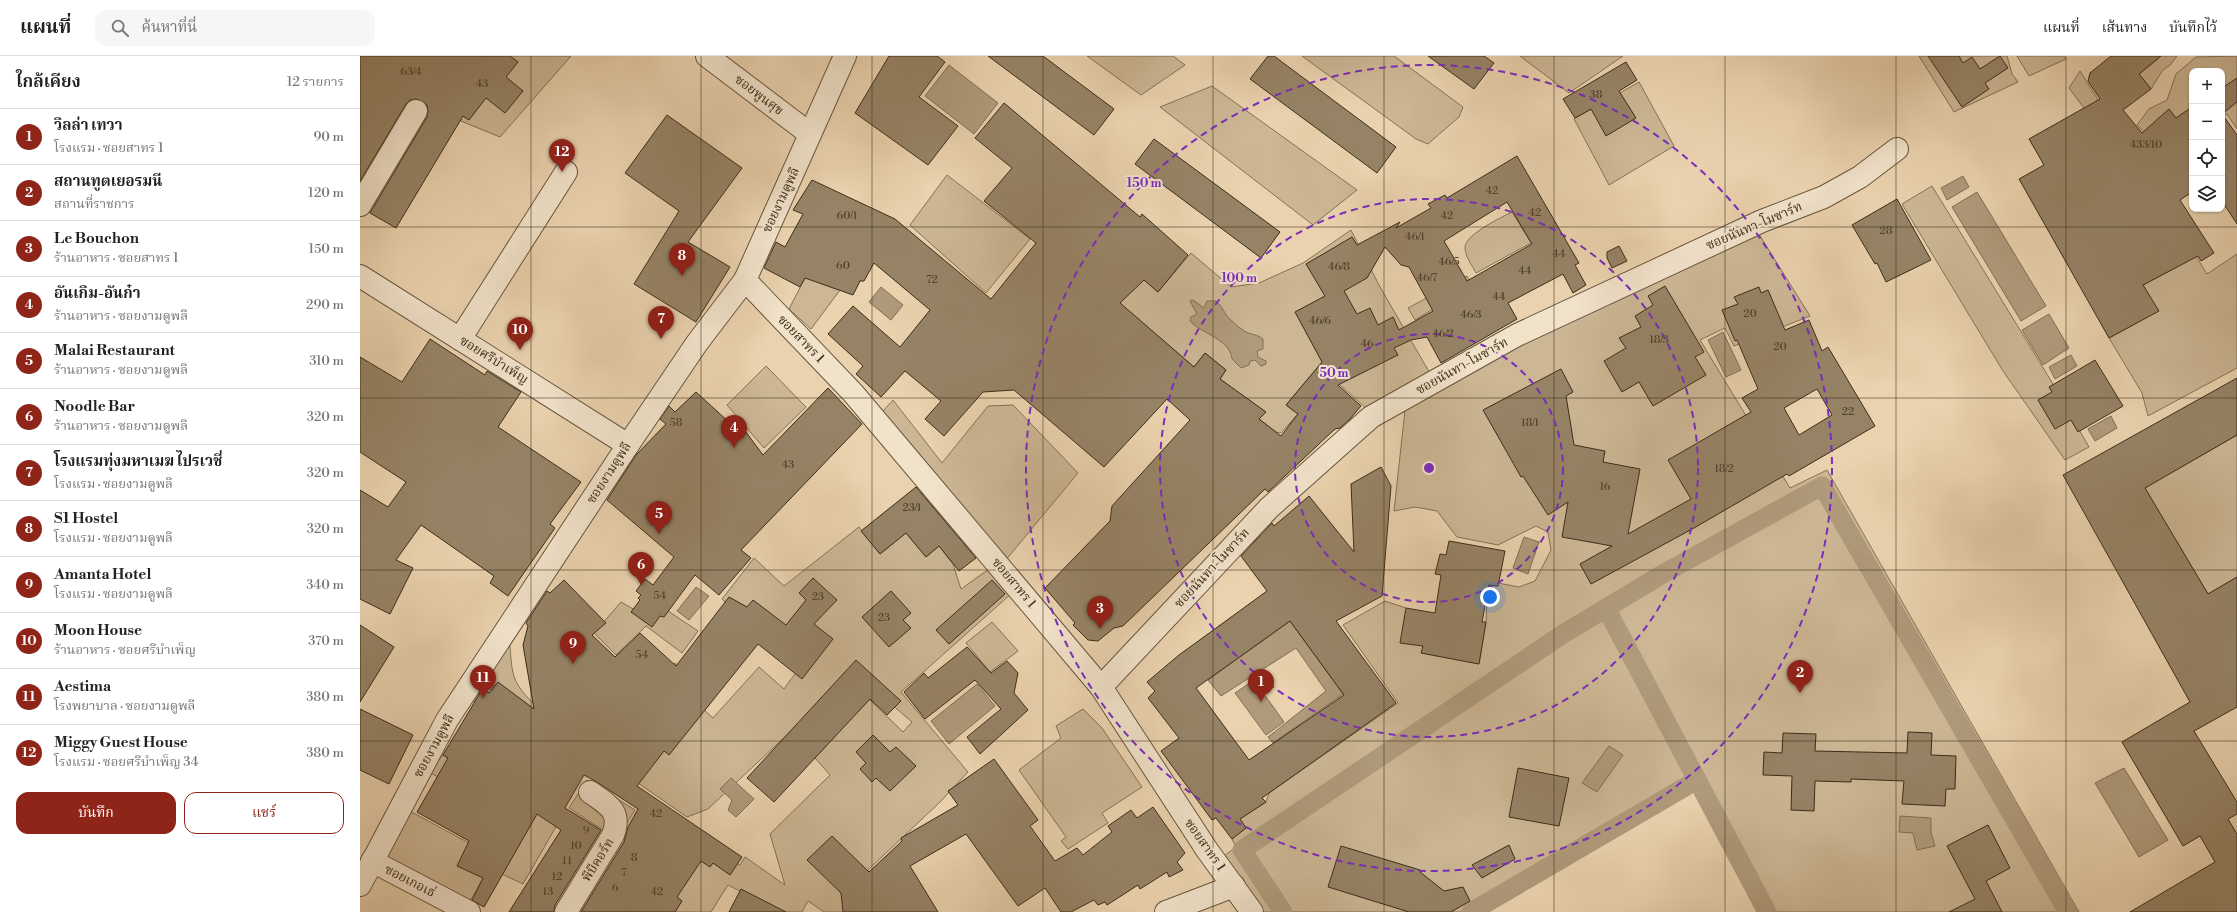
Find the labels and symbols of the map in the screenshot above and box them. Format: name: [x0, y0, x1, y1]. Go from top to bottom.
house number: 63/4: [400, 65, 422, 79]
street label: ซอยพูนศุข: [731, 71, 787, 119]
house number: 43: [476, 77, 488, 91]
house number: 38: [1590, 88, 1603, 102]
house number: 433/10: [2130, 138, 2162, 152]
pin: 12: [549, 139, 575, 172]
street label: ซอยงามดูพลี: [759, 165, 803, 235]
text: 150 m: [1127, 176, 1161, 191]
house number: 42: [1486, 184, 1498, 198]
street label: ซอยนันทา-โมซาร์ท: [1703, 198, 1805, 253]
house number: 42: [1529, 206, 1541, 220]
house number: 60/1: [837, 209, 858, 223]
house number: 42: [1441, 209, 1453, 223]
house number: 28: [1879, 224, 1893, 238]
house number: 46/1: [1405, 230, 1425, 244]
pin: 8: [669, 243, 695, 276]
house number: 44: [1552, 247, 1566, 261]
house number: 46/5: [1438, 255, 1460, 269]
house number: 60: [836, 259, 850, 273]
house number: 46/8: [1328, 260, 1350, 274]
house number: 44: [1518, 264, 1532, 278]
text: 100 m: [1221, 271, 1257, 286]
house number: 46/7: [1417, 271, 1438, 285]
house number: 72: [926, 273, 938, 287]
house number: 44: [1492, 290, 1506, 304]
pin: 7: [648, 306, 674, 339]
house number: 20: [1743, 307, 1757, 321]
house number: 46/3: [1460, 308, 1482, 322]
street label: ซอยสาทร 1: [774, 312, 828, 367]
house number: 46/6: [1309, 314, 1331, 328]
pin: 10: [507, 317, 533, 350]
house number: 46/2: [1432, 327, 1454, 341]
street label: ซอยศรีบำเพ็ญ: [457, 333, 531, 387]
street label: ซอยนันทา-โมซาร์ท: [1413, 333, 1511, 398]
house number: 18/3: [1649, 333, 1669, 347]
house number: 46: [1360, 337, 1374, 351]
house number: 20: [1773, 340, 1787, 354]
text: 50 m: [1319, 366, 1349, 381]
house number: 22: [1842, 405, 1854, 419]
pin: 4: [721, 415, 747, 448]
house number: 58: [670, 416, 683, 430]
house number: 18/1: [1521, 416, 1539, 430]
street label: ซอยงามดูพลี: [583, 439, 635, 507]
house number: 43: [782, 458, 794, 472]
centre of rings: [1422, 461, 1436, 475]
house number: 18/2: [1714, 462, 1734, 476]
house number: 16: [1599, 480, 1611, 494]
pin: 5: [646, 501, 672, 534]
house number: 23/1: [902, 501, 922, 515]
street label: ซอยนันทา-โมซาร์ท: [1170, 524, 1253, 611]
pin: 6: [628, 552, 654, 585]
street label: ซอยสาทร 1: [988, 555, 1040, 612]
your location: [1480, 587, 1500, 607]
house number: 54: [654, 589, 667, 603]
house number: 23: [812, 590, 824, 604]
pin: 3: [1087, 596, 1113, 629]
house number: 23: [878, 611, 890, 625]
pin: 9: [560, 631, 586, 664]
house number: 54: [636, 648, 649, 662]
pin: 2: [1787, 660, 1813, 693]
pin: 11: [470, 665, 496, 698]
pin: 1: [1248, 669, 1274, 702]
street label: ซอยงามดูพลี: [410, 711, 458, 781]
house number: 42: [650, 807, 662, 821]
street label: ซอยสาทร 1: [1181, 816, 1229, 875]
house number: 9: [583, 824, 590, 838]
street label: พีบีคอร์ท: [578, 835, 618, 885]
house number: 10: [570, 839, 582, 853]
house number: 8: [631, 851, 638, 865]
house number: 11: [562, 854, 572, 868]
street label: ซอยเกอเธ่: [382, 861, 438, 901]
house number: 7: [621, 866, 627, 880]
house number: 12: [551, 870, 563, 884]
house number: 6: [612, 881, 619, 895]
house number: 13: [543, 885, 553, 899]
house number: 42: [651, 885, 663, 899]

